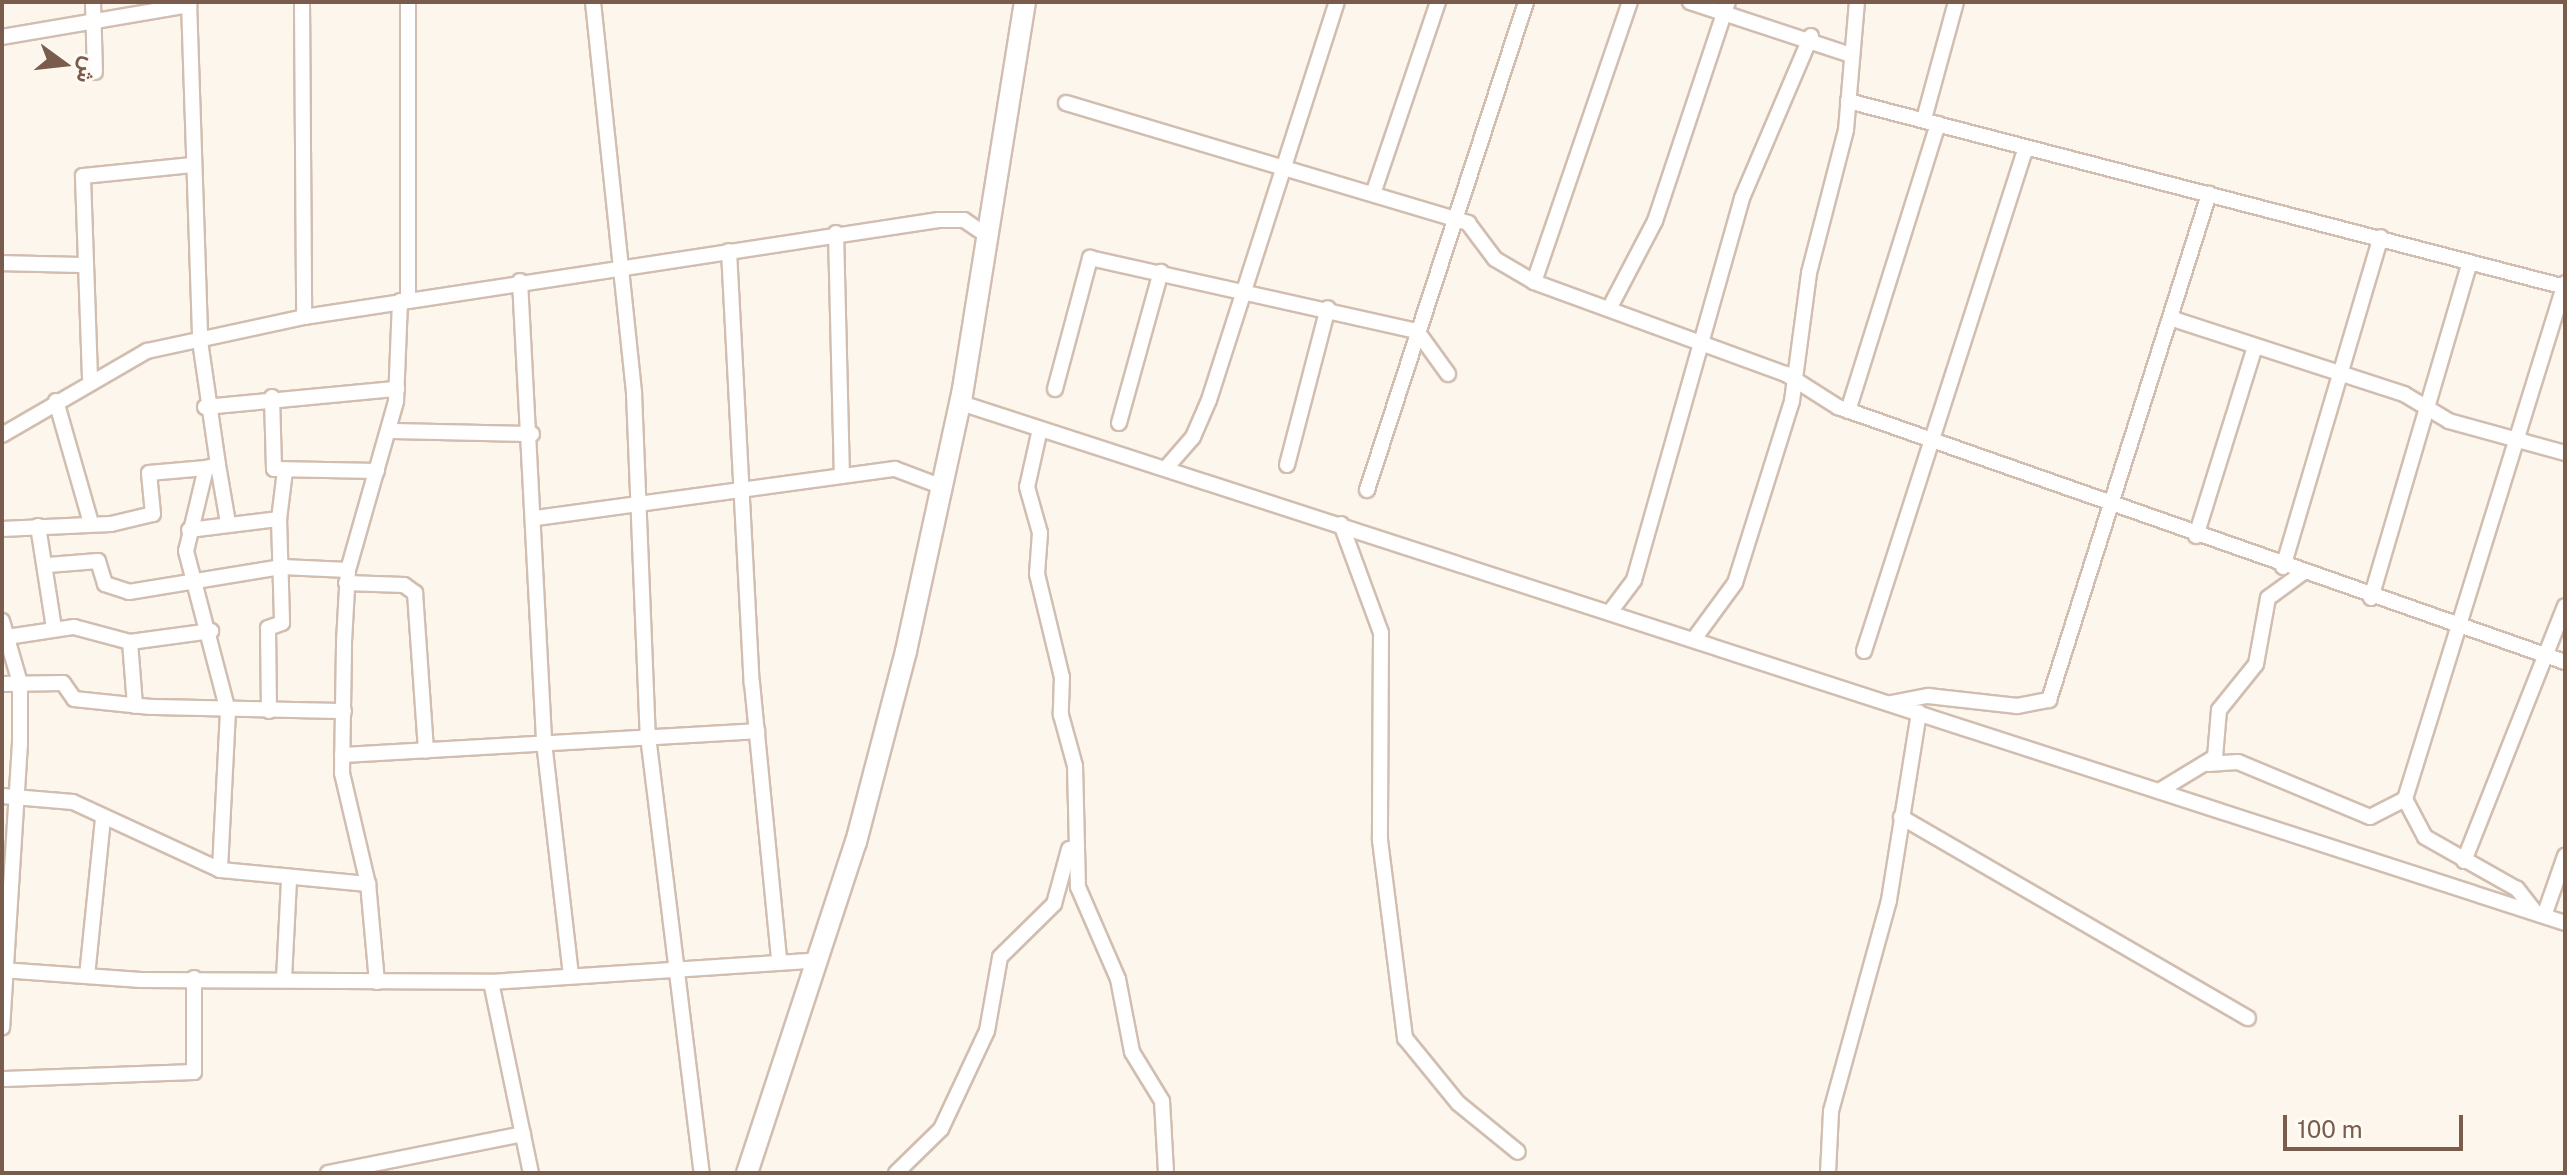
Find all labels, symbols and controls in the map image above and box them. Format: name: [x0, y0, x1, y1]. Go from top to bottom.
north arrow: [24, 24, 104, 104]
text: ش: [71, 54, 103, 86]
scale bar: [2287, 1099, 2467, 1149]
text: 100 m: [2297, 1115, 2363, 1143]

